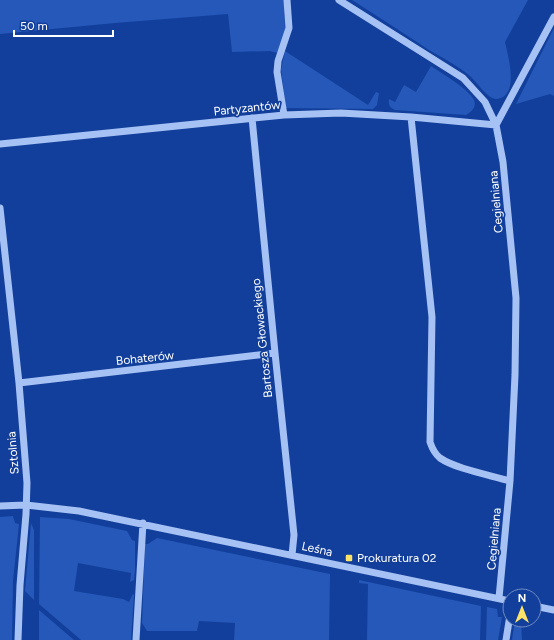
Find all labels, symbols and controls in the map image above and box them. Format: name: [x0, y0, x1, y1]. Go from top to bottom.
scale bar: [14, 12, 113, 38]
text: 50 m: [20, 19, 48, 33]
street label: Partyzantów: [213, 97, 282, 118]
street label: Cegielniana: [486, 170, 506, 234]
street label: Bartosza Głowackiego: [249, 278, 275, 398]
street label: Bohaterów: [115, 348, 175, 368]
street label: Sztolnia: [4, 431, 22, 475]
street label: Cegielniana: [484, 507, 504, 571]
street label: Leśna: [300, 539, 334, 559]
place label: Prokuratura 02: [357, 551, 436, 565]
marker: Prokuratura 02: [344, 553, 354, 563]
north arrow: [502, 588, 542, 628]
text: N: [518, 592, 526, 605]

